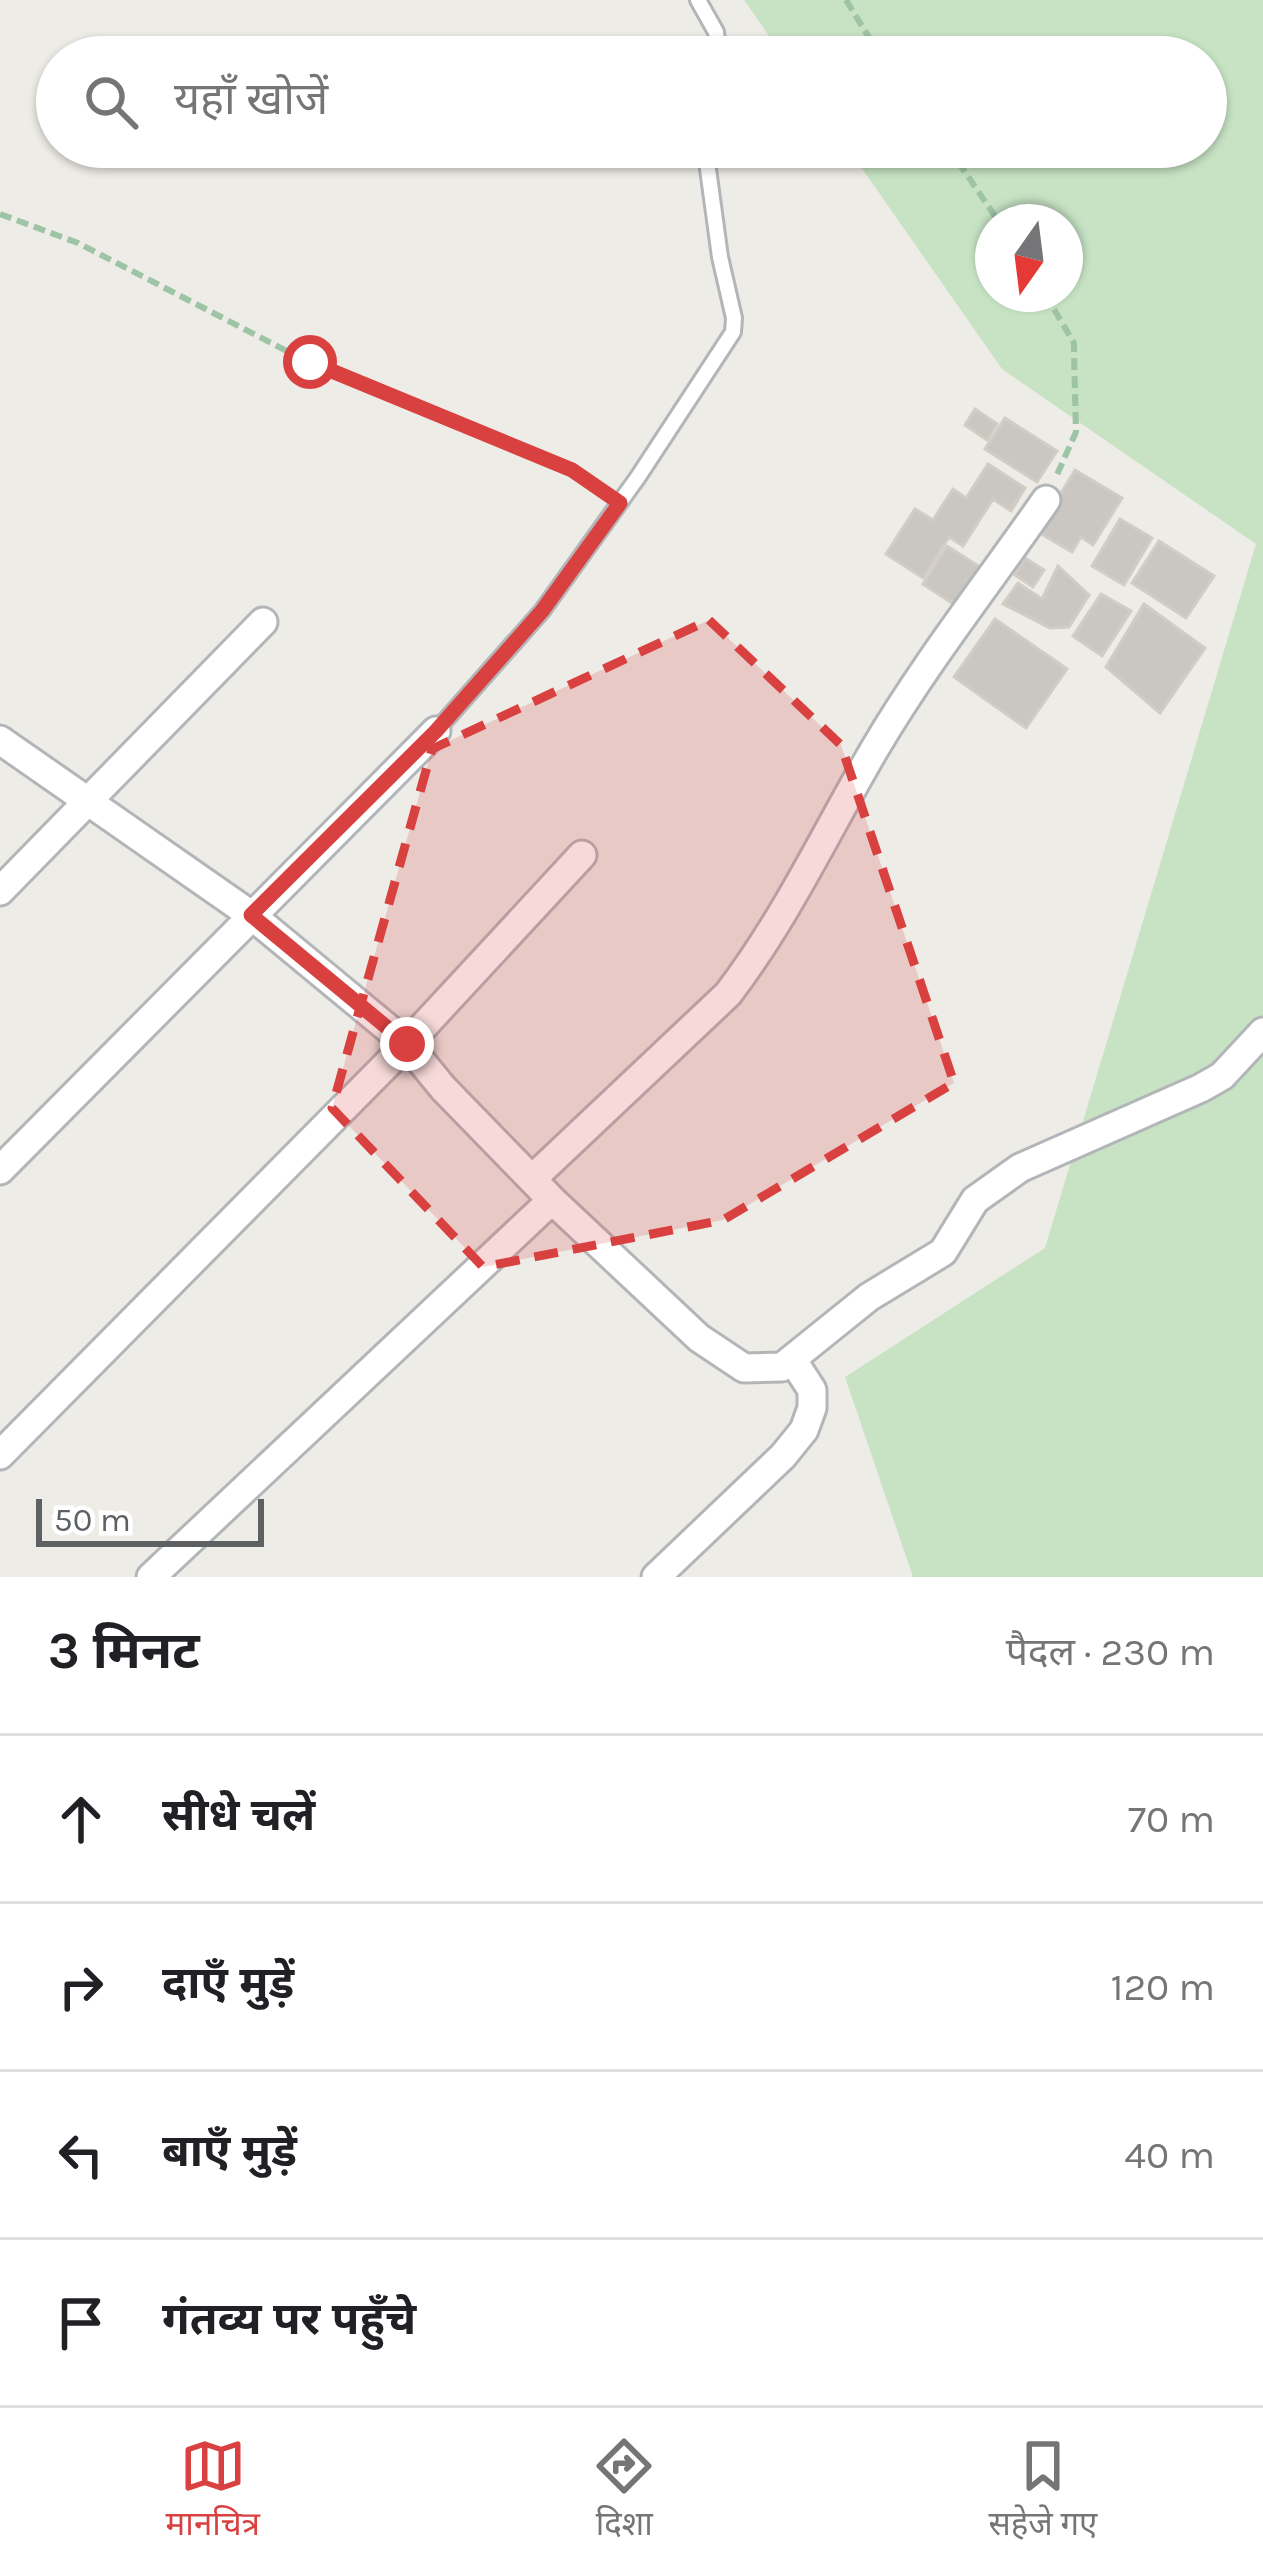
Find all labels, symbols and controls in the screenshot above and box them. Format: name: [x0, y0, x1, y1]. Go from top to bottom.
search box: [36, 36, 1227, 168]
icon: search: [78, 69, 144, 135]
text: यहाँ खोजें: [174, 73, 328, 125]
north arrow: [975, 204, 1083, 312]
route start: [283, 335, 337, 389]
route end: [380, 1017, 434, 1071]
scale bar: [36, 1493, 264, 1546]
text: 50 m: [54, 1501, 131, 1539]
text: 3 मिनट: [48, 1621, 200, 1681]
text: पैदल · 230 m: [1006, 1629, 1215, 1675]
icon: ahead: [48, 1786, 114, 1852]
text: सीधे चलें: [162, 1789, 315, 1841]
text: 70 m: [1128, 1796, 1215, 1842]
icon: right: [48, 1954, 114, 2020]
text: दाएँ मुड़ें: [162, 1957, 294, 2009]
text: 120 m: [1111, 1964, 1215, 2010]
icon: left: [48, 2122, 114, 2188]
text: बाएँ मुड़ें: [162, 2125, 297, 2177]
text: 40 m: [1124, 2132, 1215, 2178]
icon: arrive: [48, 2290, 114, 2356]
text: गंतव्य पर पहुँचे: [162, 2293, 416, 2345]
tab: मानचित्र: [166, 2433, 260, 2548]
tab: दिशा: [591, 2433, 657, 2548]
tab: सहेजे गए: [988, 2433, 1097, 2548]

